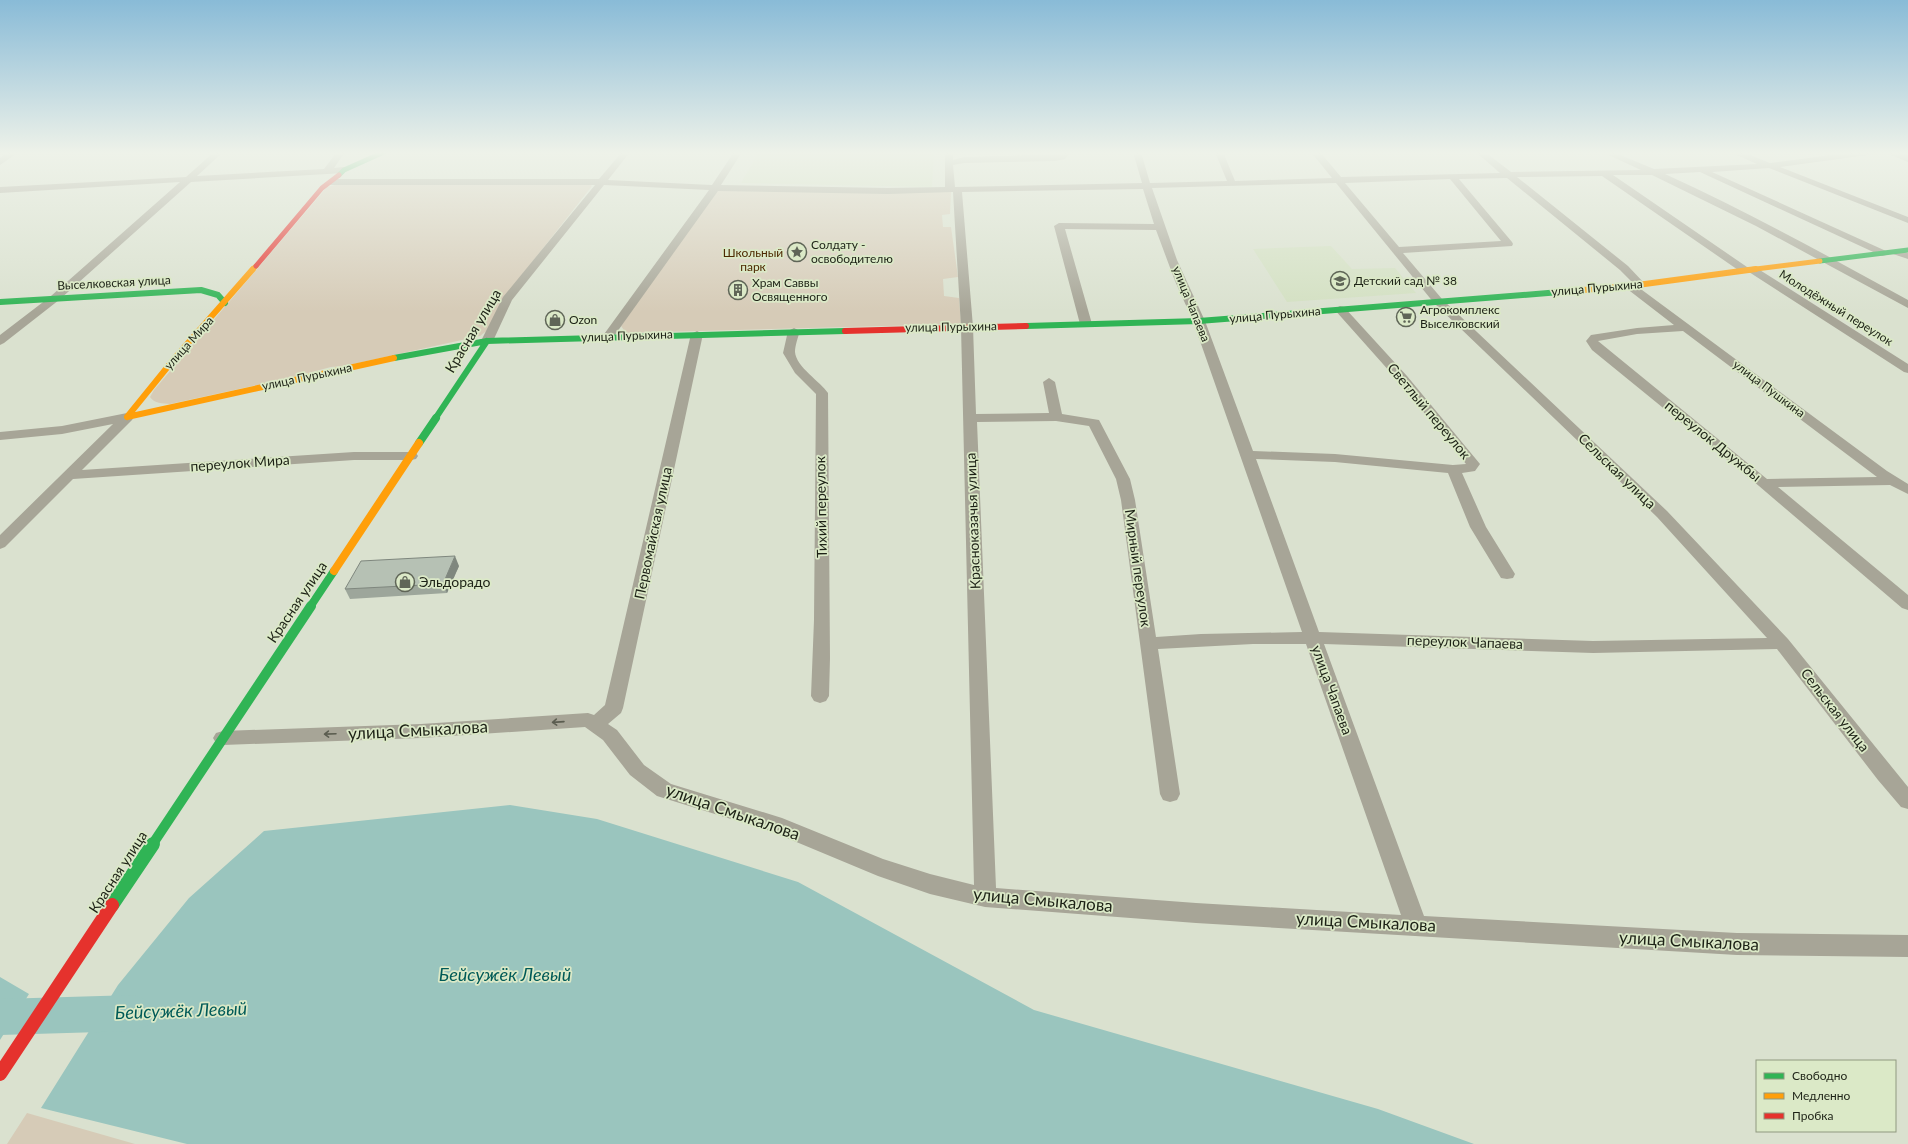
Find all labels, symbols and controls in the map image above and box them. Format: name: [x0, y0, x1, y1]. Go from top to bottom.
place label: Солдату - освободителю: [811, 237, 893, 266]
place icon: Солдату - освободителю: [786, 241, 808, 263]
park label: Школьный парк: [723, 245, 783, 274]
street label: улица Чапаева: [1169, 264, 1214, 344]
street label: Молодёжный переулок: [1777, 266, 1897, 349]
school or university icon: Детский сад № 38: [1329, 270, 1351, 292]
street label: Выселковская улица: [57, 272, 171, 293]
place label: Детский сад № 38: [1354, 273, 1457, 288]
place label: Храм Саввы Освященного: [752, 275, 828, 304]
street label: улица Пурыхина: [1551, 276, 1643, 299]
building icon: Храм Саввы Освященного: [727, 279, 749, 301]
street label: Красная улица: [441, 286, 504, 376]
place label: Агрокомплекс Выселковский: [1420, 302, 1500, 331]
street label: улица Пурыхина: [1229, 303, 1321, 326]
supermarket icon: Агрокомплекс Выселковский: [1395, 306, 1417, 328]
shop icon: Ozon: [544, 309, 566, 331]
place label: Ozon: [569, 312, 597, 327]
street label: улица Мира: [161, 313, 216, 372]
street label: улица Пурыхина: [905, 318, 997, 335]
street label: улица Пурыхина: [581, 326, 673, 345]
street label: улица Пушкина: [1730, 357, 1808, 421]
street label: Светлый переулок: [1384, 359, 1475, 463]
street label: улица Пурыхина: [260, 360, 353, 393]
street label: переулок Дружбы: [1662, 397, 1765, 485]
street label: Сельская улица: [1575, 429, 1660, 512]
street label: переулок Мира: [190, 451, 290, 474]
street label: Красноказачья улица: [962, 452, 983, 590]
street label: Тихий переулок: [811, 455, 830, 558]
street label: Первомайская улица: [630, 465, 675, 601]
street label: Мирный переулок: [1122, 508, 1155, 629]
street label: Красная улица: [263, 558, 330, 646]
shop icon: Эльдорадо: [394, 571, 416, 593]
place label: Эльдорадо: [419, 573, 491, 590]
street label: переулок Чапаева: [1407, 631, 1523, 652]
street label: улица Чапаева: [1308, 643, 1357, 737]
street label: Сельская улица: [1798, 665, 1873, 755]
street label: улица Смыкалова: [347, 715, 488, 744]
one-way arrow: [552, 718, 565, 726]
one-way arrow: [324, 730, 337, 738]
street label: улица Смыкалова: [664, 779, 803, 844]
street label: Красная улица: [85, 828, 150, 916]
street label: улица Смыкалова: [972, 883, 1114, 916]
street label: улица Смыкалова: [1296, 907, 1437, 936]
street label: улица Смыкалова: [1619, 926, 1760, 955]
water label: Бейсужёк Левый: [439, 963, 571, 985]
water label: Бейсужёк Левый: [114, 997, 248, 1023]
legend: [1756, 1060, 1896, 1132]
text: Свободно: [1792, 1068, 1848, 1083]
text: Медленно: [1792, 1088, 1851, 1103]
text: Пробка: [1792, 1108, 1833, 1123]

